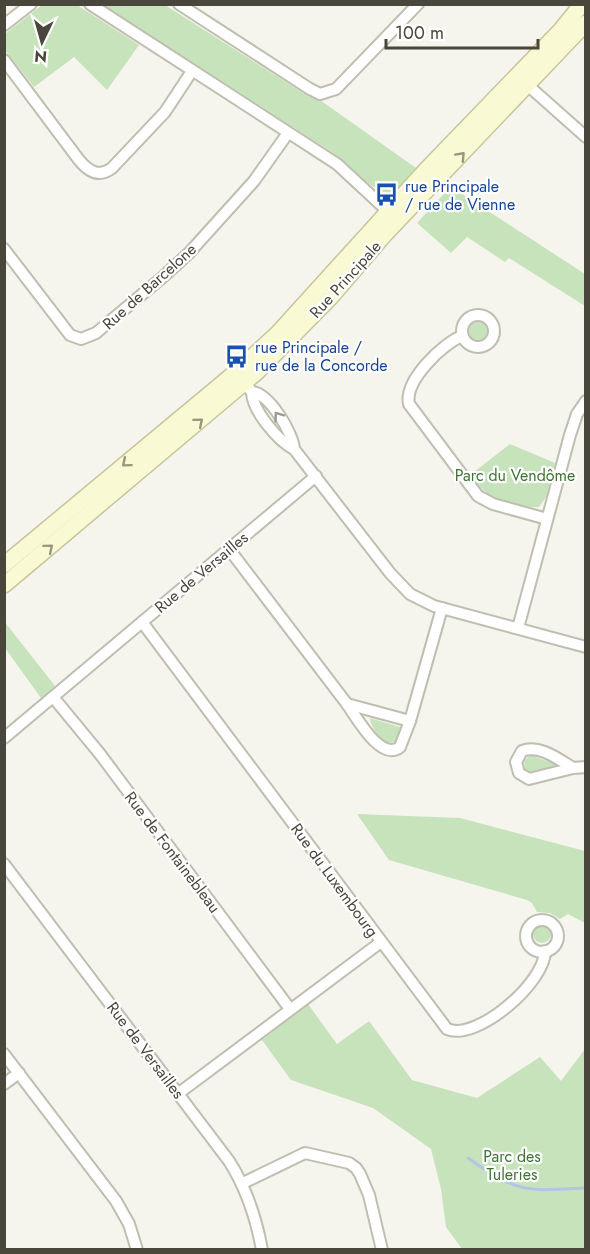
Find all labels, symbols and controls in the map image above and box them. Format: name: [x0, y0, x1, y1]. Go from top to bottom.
north arrow: [12, 12, 72, 72]
scale bar: [386, 12, 538, 50]
text: 100 m: [395, 20, 444, 46]
text: N: [33, 44, 48, 68]
one-way arrow: [453, 152, 464, 163]
place label: rue Principale / rue de Vienne: [405, 175, 515, 216]
bus stop icon: rue Principale / rue de Vienne: [374, 182, 400, 208]
street label: Rue Principale: [304, 235, 387, 323]
street label: Rue de Barcelone: [97, 238, 201, 335]
place label: rue Principale / rue de la Concorde: [255, 336, 388, 377]
bus stop icon: rue Principale / rue de la Concorde: [224, 343, 250, 369]
one-way arrow: [275, 411, 286, 422]
one-way arrow: [192, 418, 203, 429]
one-way arrow: [122, 456, 133, 467]
park label: Parc du Vendôme: [455, 464, 575, 487]
street label: Rue de Versailles: [150, 526, 253, 618]
one-way arrow: [42, 544, 53, 555]
street label: Rue de Fontainebleau: [119, 787, 226, 918]
street label: Rue du Luxembourg: [285, 819, 384, 942]
street label: Rue de Versailles: [102, 997, 190, 1104]
park label: Parc des Tuleries: [483, 1145, 541, 1186]

